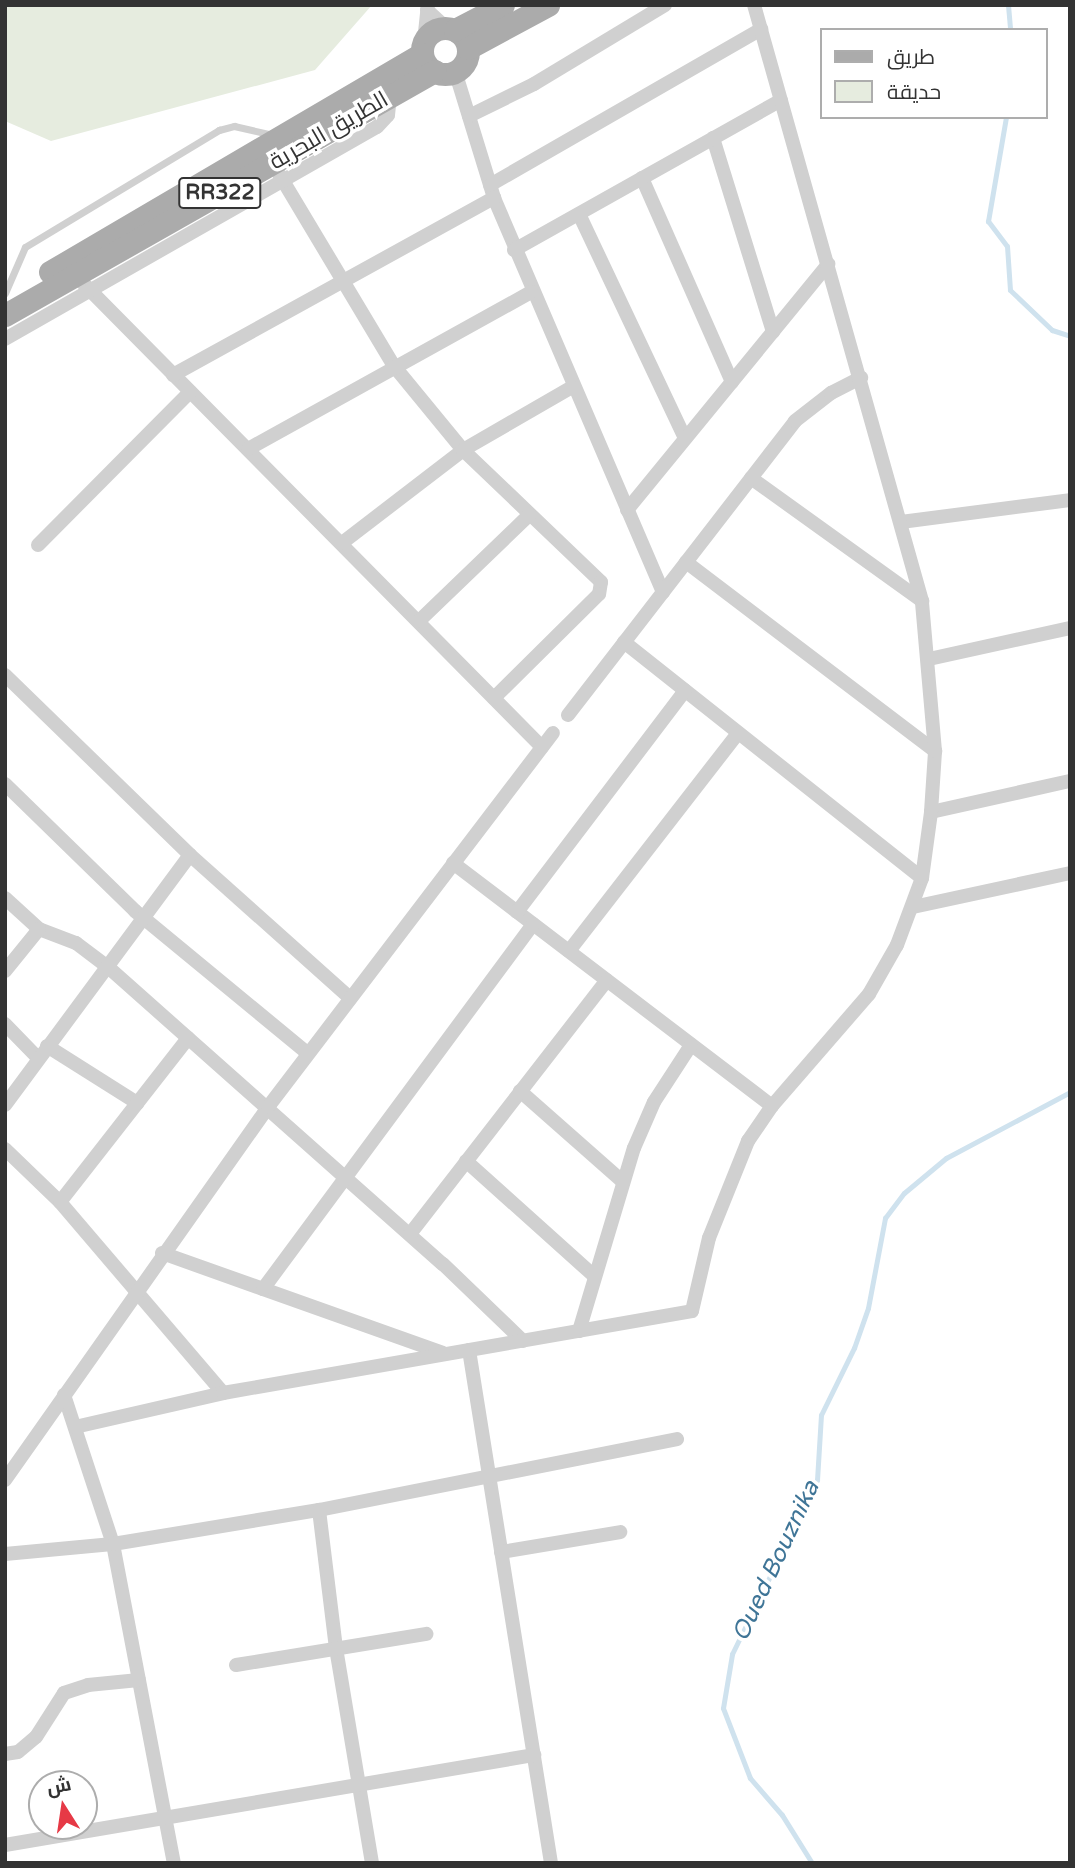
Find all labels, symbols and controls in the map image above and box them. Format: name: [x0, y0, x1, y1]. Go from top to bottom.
legend: [820, 28, 1047, 119]
text: طريق: [887, 45, 935, 70]
text: حديقة: [887, 80, 941, 105]
street label: الطريق البحرية: [265, 86, 393, 176]
road number: RR322: [178, 176, 262, 210]
water label: Oued Bouznika: [726, 1476, 826, 1646]
north arrow: [28, 1770, 98, 1840]
text: ش: [45, 1773, 73, 1800]

